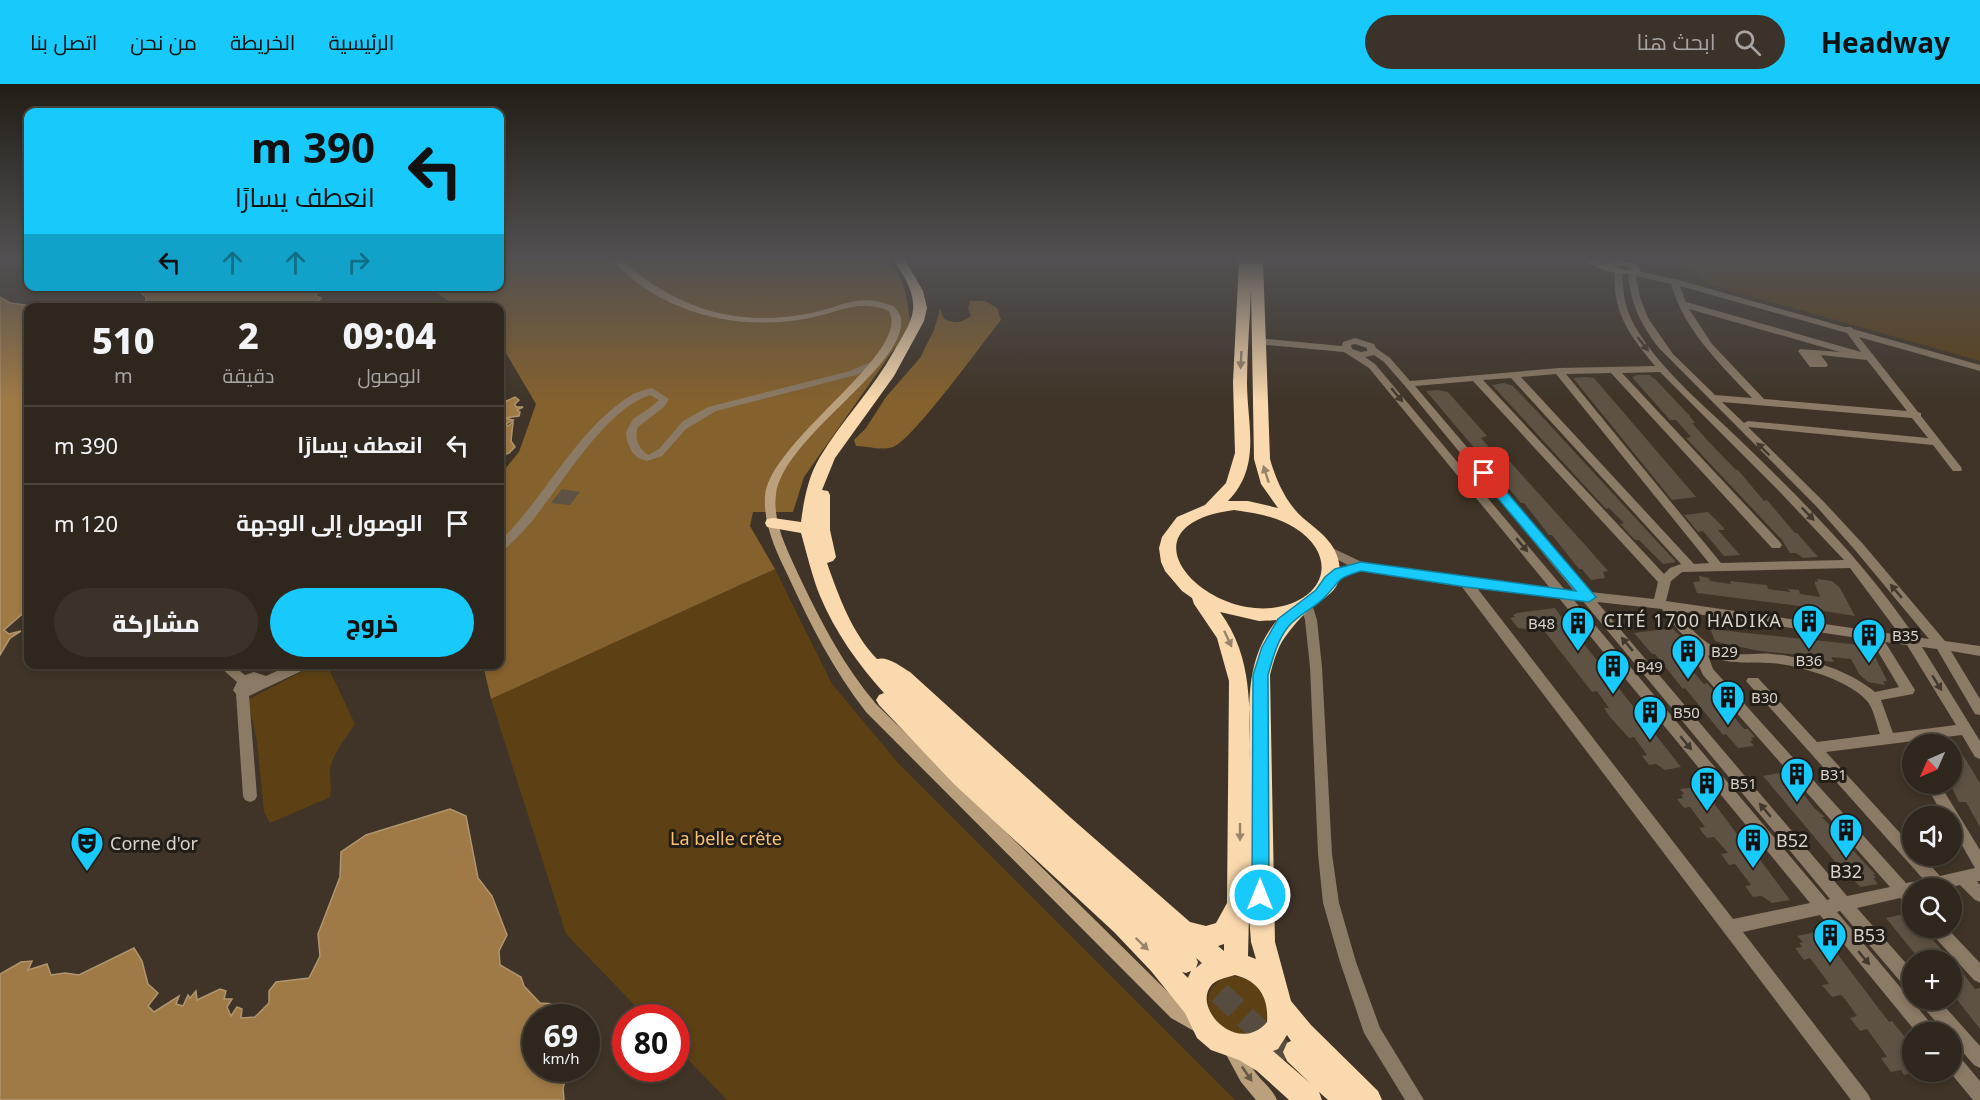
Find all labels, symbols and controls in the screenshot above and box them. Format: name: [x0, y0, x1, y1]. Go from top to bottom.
search box: [1365, 15, 1785, 69]
text: Headway: [1821, 23, 1950, 61]
text: ابحث هنا: [1636, 26, 1716, 56]
icon: search: [1731, 26, 1764, 59]
text: اتصل بنا: [30, 28, 97, 56]
text: من نحن: [130, 28, 197, 56]
text: الخريطة: [230, 28, 295, 56]
text: الرئيسية: [328, 28, 394, 56]
text: 390 m: [251, 118, 375, 175]
icon: left: [396, 132, 474, 210]
text: انعطف يسارًا: [235, 178, 375, 215]
icon: left: [153, 246, 186, 279]
icon: ahead: [216, 246, 249, 279]
icon: ahead: [279, 246, 312, 279]
icon: right: [342, 246, 375, 279]
text: 2: [238, 311, 259, 360]
text: 09:04: [343, 311, 436, 360]
text: 510: [92, 316, 154, 365]
one-way arrow: [1637, 336, 1649, 352]
one-way arrow: [1237, 350, 1246, 369]
text: m: [114, 362, 133, 389]
text: دقيقة: [222, 362, 275, 389]
text: الوصول: [357, 362, 421, 389]
one-way arrow: [1390, 387, 1403, 403]
text: انعطف يسارًا: [297, 429, 423, 459]
icon: left: [441, 429, 474, 462]
text: 390 m: [54, 430, 118, 460]
one-way arrow: [1757, 442, 1771, 456]
pin: [1458, 447, 1509, 498]
icon: arrive: [1467, 456, 1500, 489]
one-way arrow: [1261, 465, 1270, 483]
one-way arrow: [1801, 506, 1815, 521]
text: الوصول إلى الوجهة: [236, 507, 423, 537]
icon: arrive: [441, 507, 474, 540]
text: 120 m: [54, 508, 118, 538]
one-way arrow: [1515, 537, 1528, 552]
one-way arrow: [1890, 583, 1903, 599]
button: مشاركة: [54, 588, 258, 657]
button: خروج: [270, 588, 474, 657]
building icon: B36: [1791, 603, 1827, 650]
building icon: B48: [1560, 605, 1596, 652]
district label: CITÉ 1700 HADIKA: [1604, 608, 1782, 632]
place label: B48: [1528, 613, 1555, 633]
building icon: B35: [1851, 617, 1887, 664]
place label: B35: [1892, 625, 1919, 645]
one-way arrow: [1224, 630, 1233, 647]
building icon: B29: [1670, 633, 1706, 680]
one-way arrow: [1621, 636, 1634, 652]
place label: B29: [1711, 641, 1738, 661]
building icon: B49: [1595, 648, 1631, 695]
place label: B36: [1796, 650, 1822, 670]
place label: B49: [1636, 656, 1663, 676]
one-way arrow: [1931, 675, 1942, 691]
building icon: B30: [1710, 679, 1746, 726]
place label: B30: [1751, 687, 1778, 707]
building icon: B50: [1632, 694, 1668, 741]
place label: B50: [1673, 702, 1700, 722]
north arrow: [1902, 734, 1962, 794]
map controls: [1902, 734, 1962, 1082]
one-way arrow: [1680, 736, 1692, 751]
building icon: B31: [1779, 756, 1815, 803]
place label: B31: [1820, 764, 1847, 784]
building icon: B51: [1689, 765, 1725, 812]
place label: B51: [1730, 773, 1757, 793]
one-way arrow: [1759, 802, 1772, 818]
button: sound: [1902, 806, 1962, 866]
building icon: B32: [1828, 812, 1864, 859]
one-way arrow: [1235, 822, 1245, 841]
building icon: B52: [1735, 822, 1771, 869]
theatre icon: Corne d'or: [69, 825, 105, 872]
park label: La belle crête: [670, 826, 782, 850]
place label: B52: [1776, 828, 1808, 852]
place label: Corne d'or: [110, 831, 199, 855]
place label: B32: [1830, 859, 1862, 883]
position arrow: [1228, 863, 1292, 927]
button: search: [1902, 878, 1962, 938]
building icon: B53: [1812, 917, 1848, 964]
place label: B53: [1853, 923, 1885, 947]
one-way arrow: [1134, 937, 1149, 951]
one-way arrow: [1858, 950, 1871, 966]
button: +: [1902, 950, 1962, 1010]
speed limit sign: 80: [612, 1004, 690, 1082]
text: 69: [544, 1015, 578, 1056]
button: −: [1902, 1022, 1962, 1082]
text: km/h: [543, 1048, 579, 1068]
one-way arrow: [1241, 1066, 1253, 1082]

